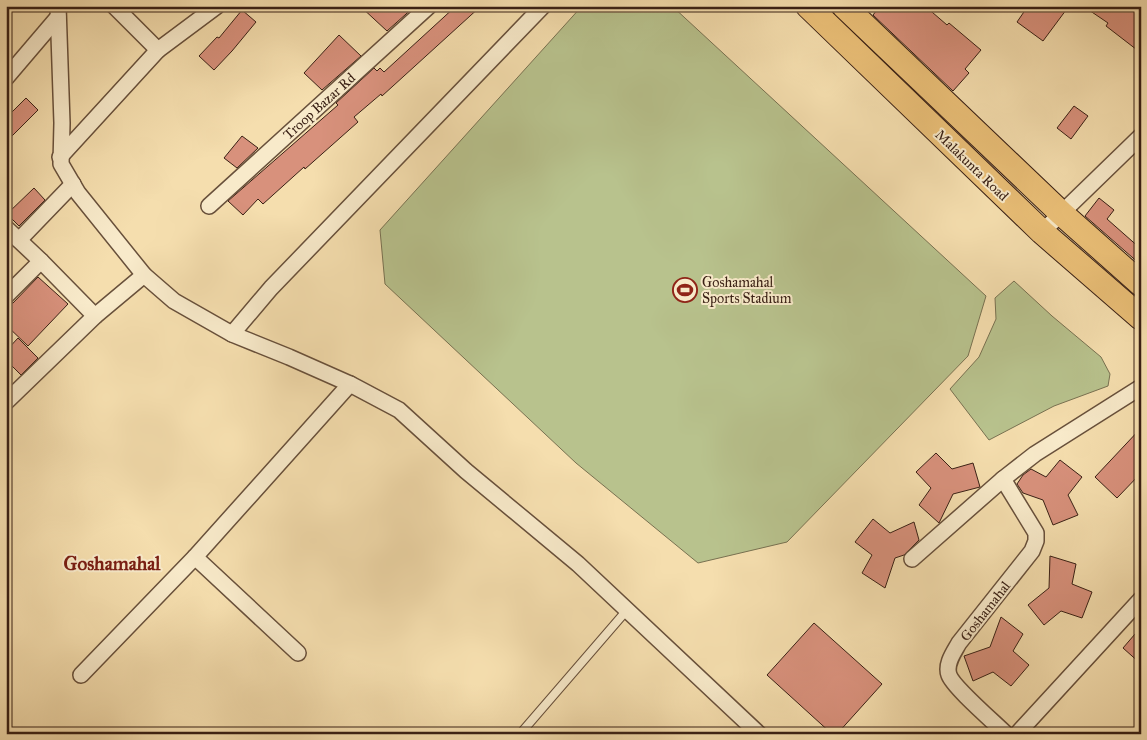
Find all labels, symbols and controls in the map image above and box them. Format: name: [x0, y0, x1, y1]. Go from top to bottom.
street label: Troop Bazar Rd: [280, 69, 359, 143]
street label: Malakunta Road: [931, 126, 1012, 205]
place label: Goshamahal Sports Stadium: [702, 274, 792, 307]
sports icon: Goshamahal Sports Stadium: [672, 277, 698, 303]
district label: Goshamahal: [64, 552, 161, 575]
street label: Goshamahal: [957, 578, 1014, 645]

